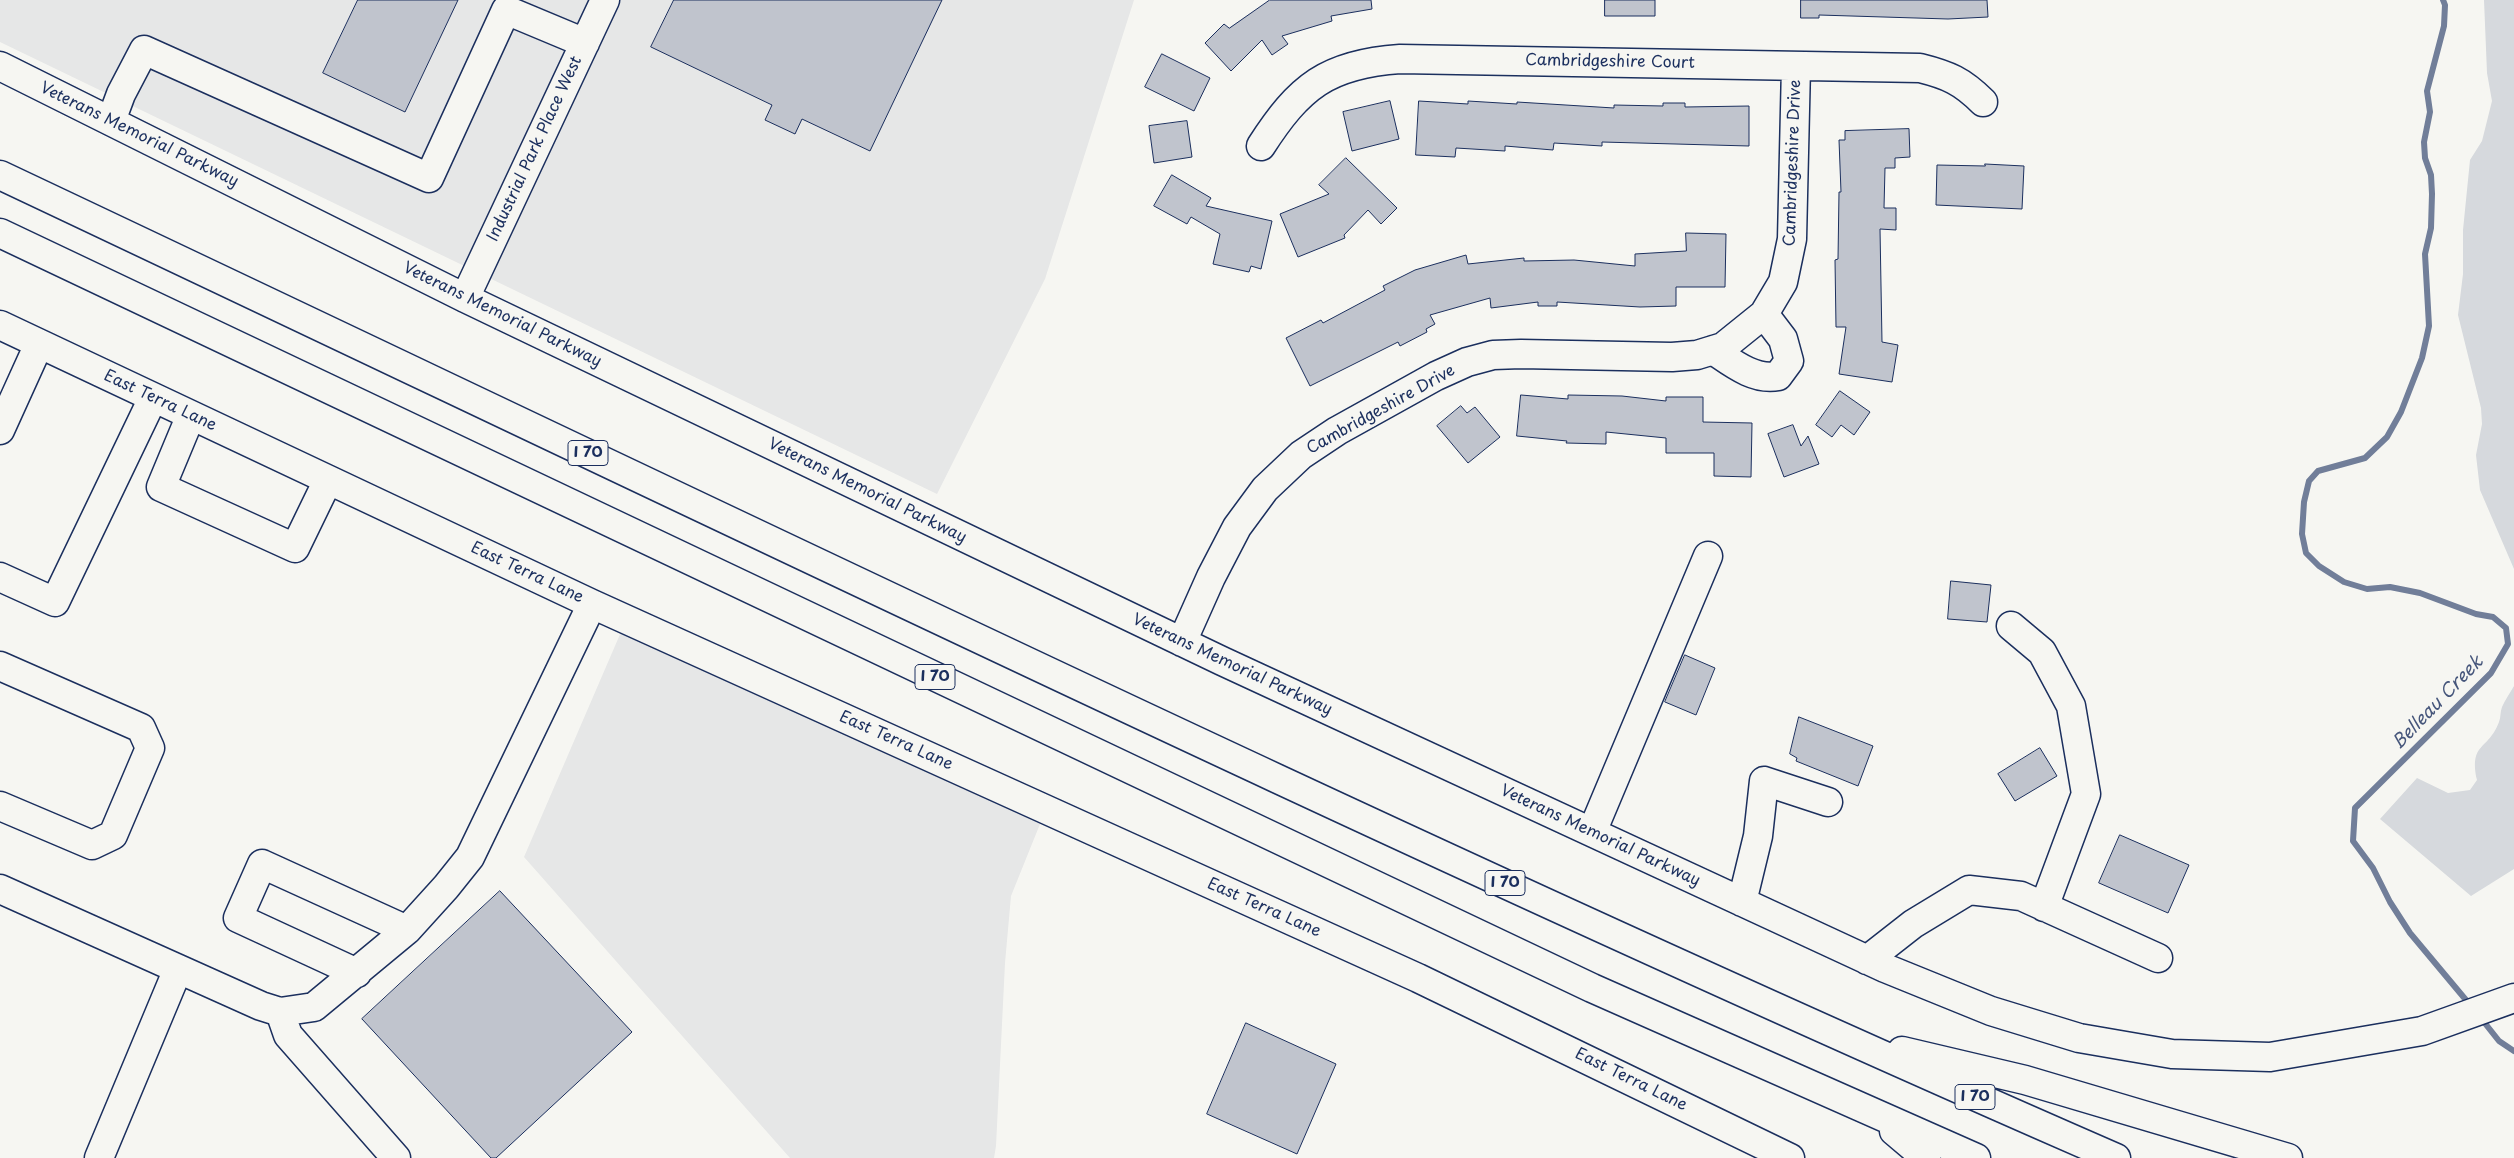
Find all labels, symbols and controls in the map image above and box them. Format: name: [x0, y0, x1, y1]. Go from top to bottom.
street label: Cambridgeshire Court: [1525, 51, 1695, 73]
street label: Industrial Park Place West: [484, 53, 586, 245]
street label: Veterans Memorial Parkway: [37, 78, 241, 192]
street label: Cambridgeshire Drive: [1780, 79, 1806, 247]
street label: Veterans Memorial Parkway: [400, 258, 604, 372]
street label: Cambridgeshire Drive: [1303, 361, 1459, 459]
street label: East Terra Lane: [100, 366, 220, 436]
street label: Veterans Memorial Parkway: [765, 434, 969, 548]
road number: I 70: [568, 440, 608, 466]
street label: East Terra Lane: [467, 538, 587, 608]
street label: Veterans Memorial Parkway: [1129, 610, 1335, 720]
water label: Belleau Creek: [2388, 652, 2488, 754]
road number: I 70: [915, 664, 955, 690]
street label: East Terra Lane: [836, 707, 956, 775]
street label: Veterans Memorial Parkway: [1497, 781, 1703, 891]
road number: I 70: [1485, 870, 1525, 896]
street label: East Terra Lane: [1204, 874, 1324, 942]
street label: East Terra Lane: [1572, 1045, 1690, 1115]
road number: I 70: [1955, 1084, 1995, 1110]

